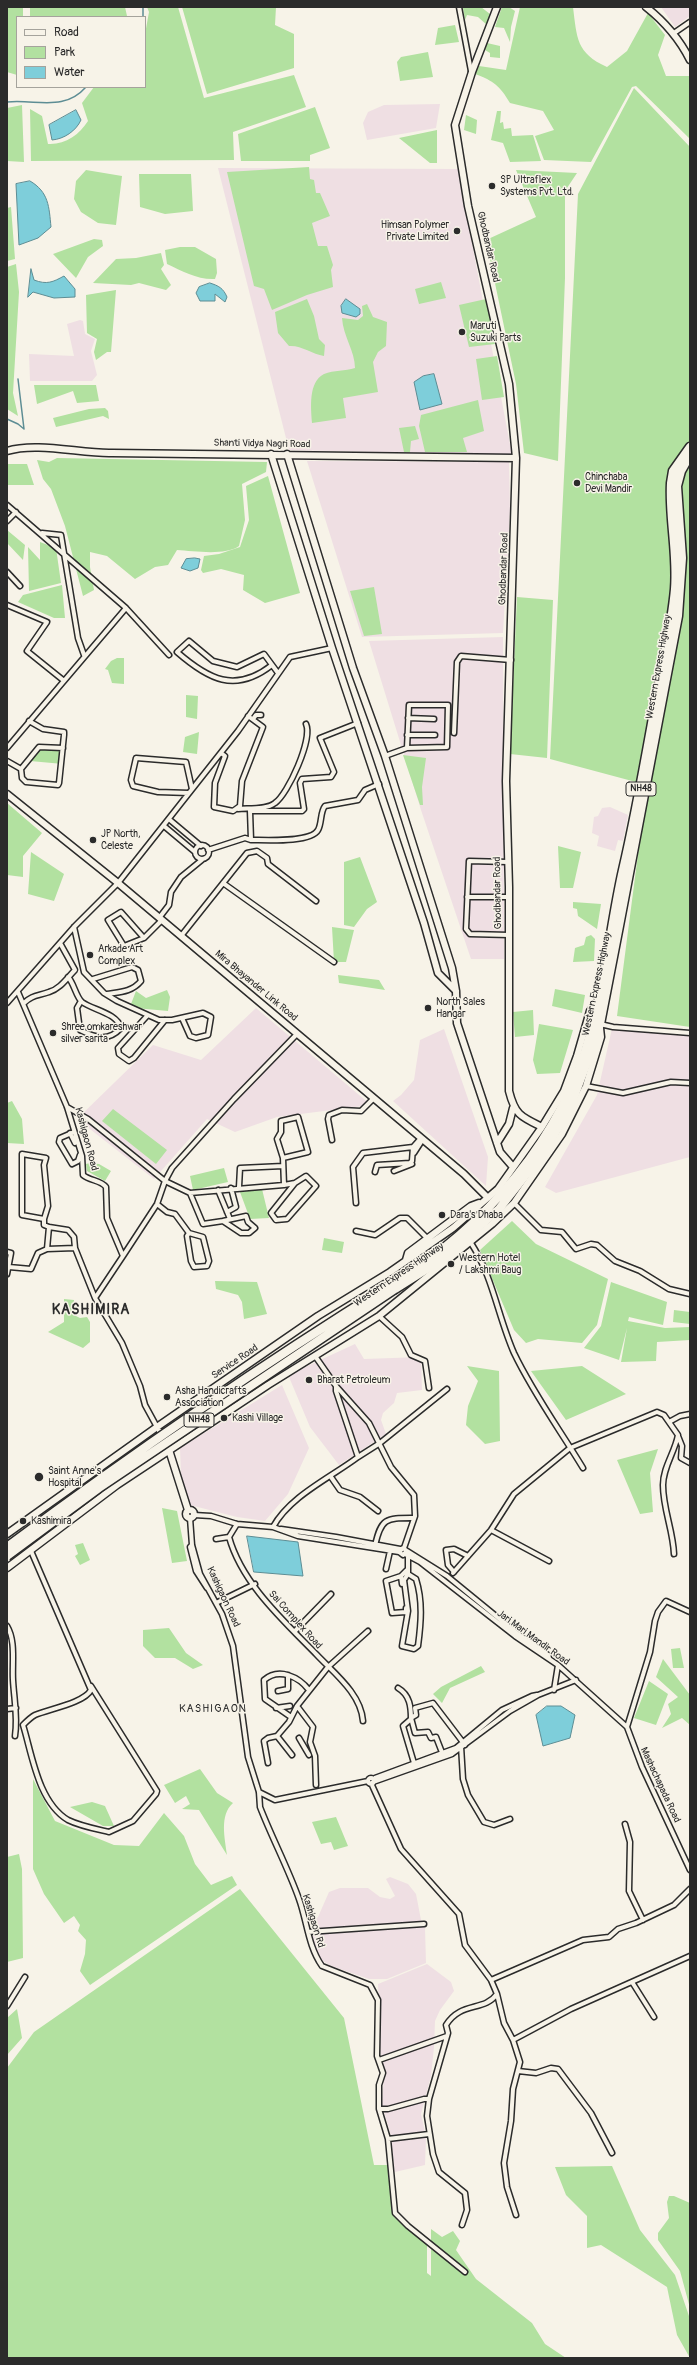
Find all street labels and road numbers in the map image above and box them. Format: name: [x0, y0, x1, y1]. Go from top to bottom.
street label: Ghodbandar Road: [474, 210, 502, 284]
street label: Shanti Vidya Nagri Road: [213, 437, 311, 451]
street label: Ghodbandar Road: [497, 533, 511, 605]
street label: Western Express Highway: [644, 614, 674, 720]
road number: NH48: [626, 782, 656, 796]
street label: Ghodbandar Road: [491, 857, 505, 929]
street label: Western Express Highway: [580, 931, 614, 1037]
street label: Mira Bhayander Link Road: [212, 948, 300, 1024]
street label: Kashigaon Road: [72, 1106, 100, 1172]
street label: Western Express Highway: [352, 1240, 446, 1310]
street label: Service Road: [209, 1342, 261, 1382]
road number: NH48: [184, 1413, 214, 1427]
street label: Kashigaon Road: [204, 1565, 242, 1629]
street label: Sai Complex Road: [266, 1588, 324, 1652]
street label: Jari Mari Mandir Road: [494, 1608, 572, 1668]
street label: Mashachapada Road: [637, 1745, 683, 1825]
street label: Kashigaon Rd: [299, 1893, 327, 1949]

